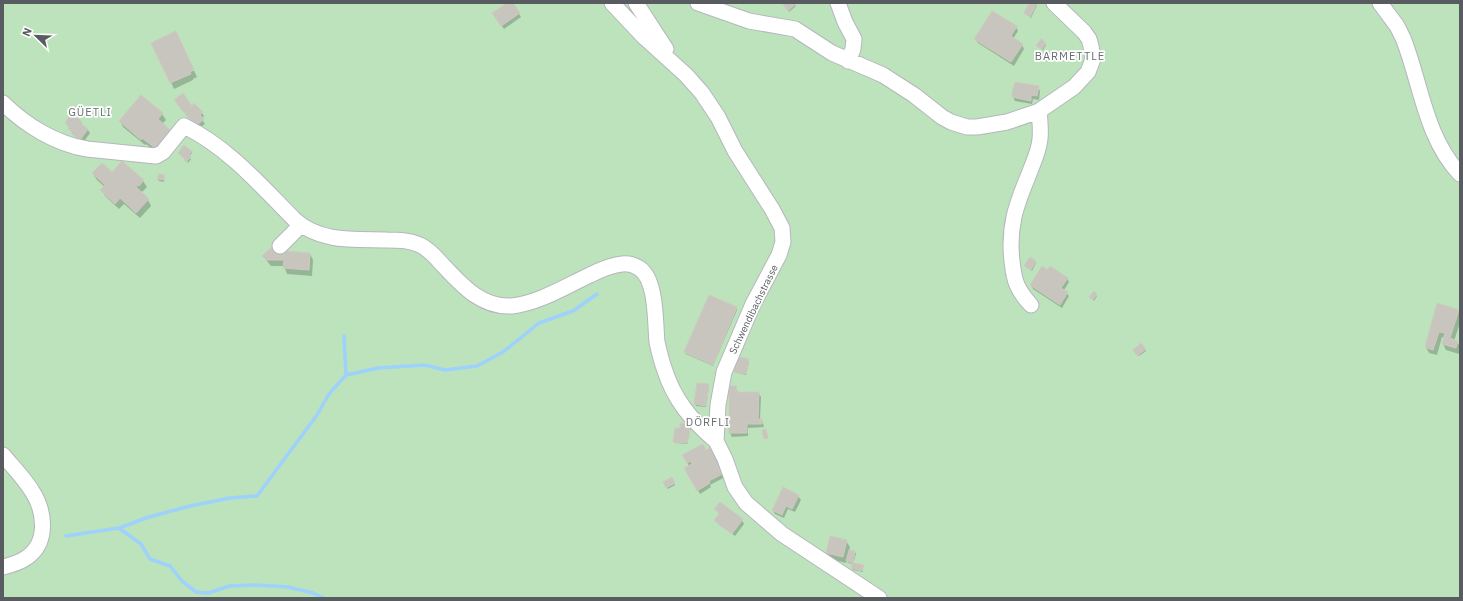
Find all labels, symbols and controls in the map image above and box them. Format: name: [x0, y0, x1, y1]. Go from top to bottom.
north arrow: [16, 16, 56, 56]
text: N: [19, 26, 35, 38]
district label: BARMETTLE: [1035, 49, 1105, 63]
district label: GÜETLI: [68, 105, 112, 119]
street label: Schwendibachstrasse: [726, 262, 781, 356]
district label: DÖRFLI: [686, 415, 730, 429]

